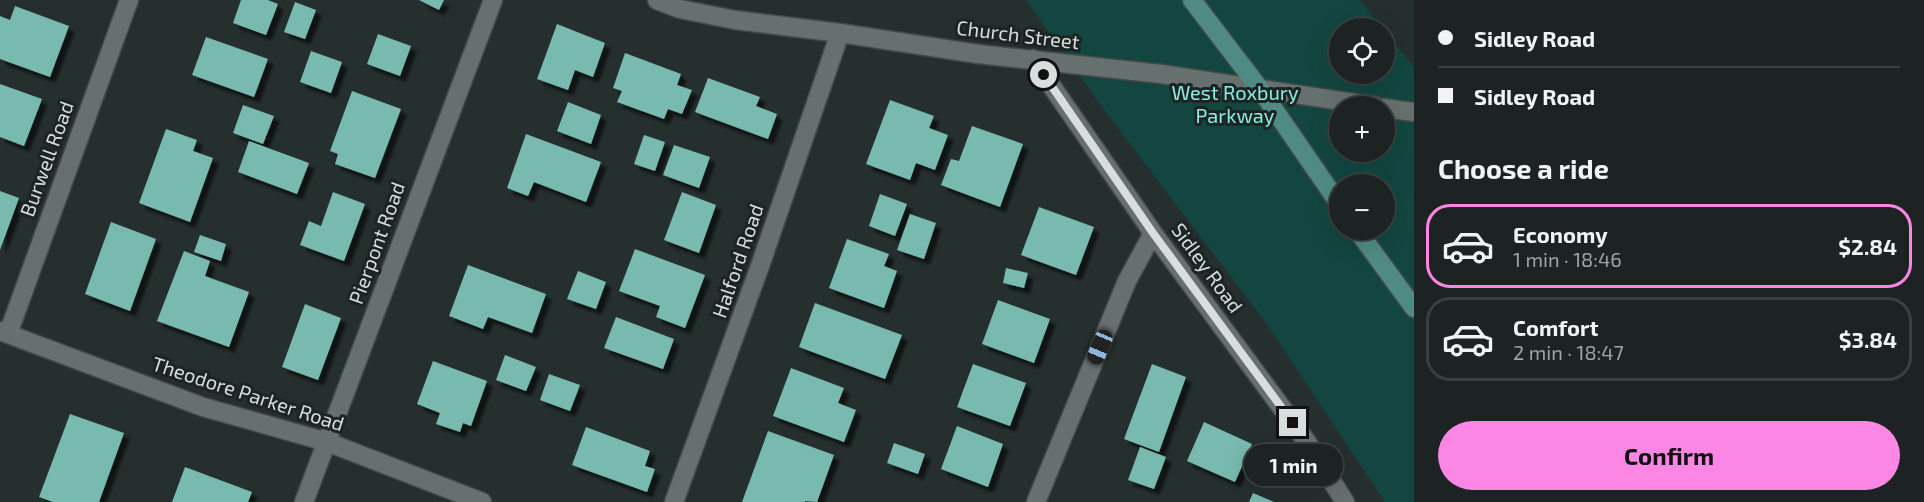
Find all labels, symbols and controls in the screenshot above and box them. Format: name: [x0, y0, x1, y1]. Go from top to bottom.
street label: Church Street: [955, 15, 1081, 53]
map controls: [1329, 18, 1395, 240]
button: locate: [1329, 18, 1395, 84]
text: Sidley Road: [1474, 25, 1595, 51]
route start: [1030, 61, 1057, 88]
park label: West Roxbury Parkway: [1172, 80, 1299, 127]
text: Sidley Road: [1474, 83, 1595, 109]
button: +: [1329, 96, 1395, 162]
street label: Burwell Road: [14, 98, 78, 220]
text: Choose a ride: [1438, 152, 1609, 184]
button: −: [1329, 174, 1395, 240]
street label: Pierpont Road: [343, 178, 409, 307]
street label: Halford Road: [706, 201, 768, 321]
street label: Sidley Road: [1167, 218, 1248, 317]
icon: car: [1441, 219, 1495, 273]
text: Economy: [1513, 221, 1608, 247]
text: $2.84: [1838, 233, 1897, 259]
text: 1 min · 18:46: [1513, 247, 1622, 271]
icon: car: [1441, 312, 1495, 366]
text: Comfort: [1513, 314, 1598, 340]
text: $3.84: [1839, 326, 1897, 352]
car: [1085, 327, 1115, 367]
text: 2 min · 18:47: [1513, 340, 1624, 364]
street label: Theodore Parker Road: [149, 351, 347, 435]
route end: [1279, 409, 1306, 436]
button: Confirm: [1438, 421, 1900, 490]
callout: 1 min: [1244, 444, 1342, 486]
text: 1 min: [1269, 453, 1318, 477]

